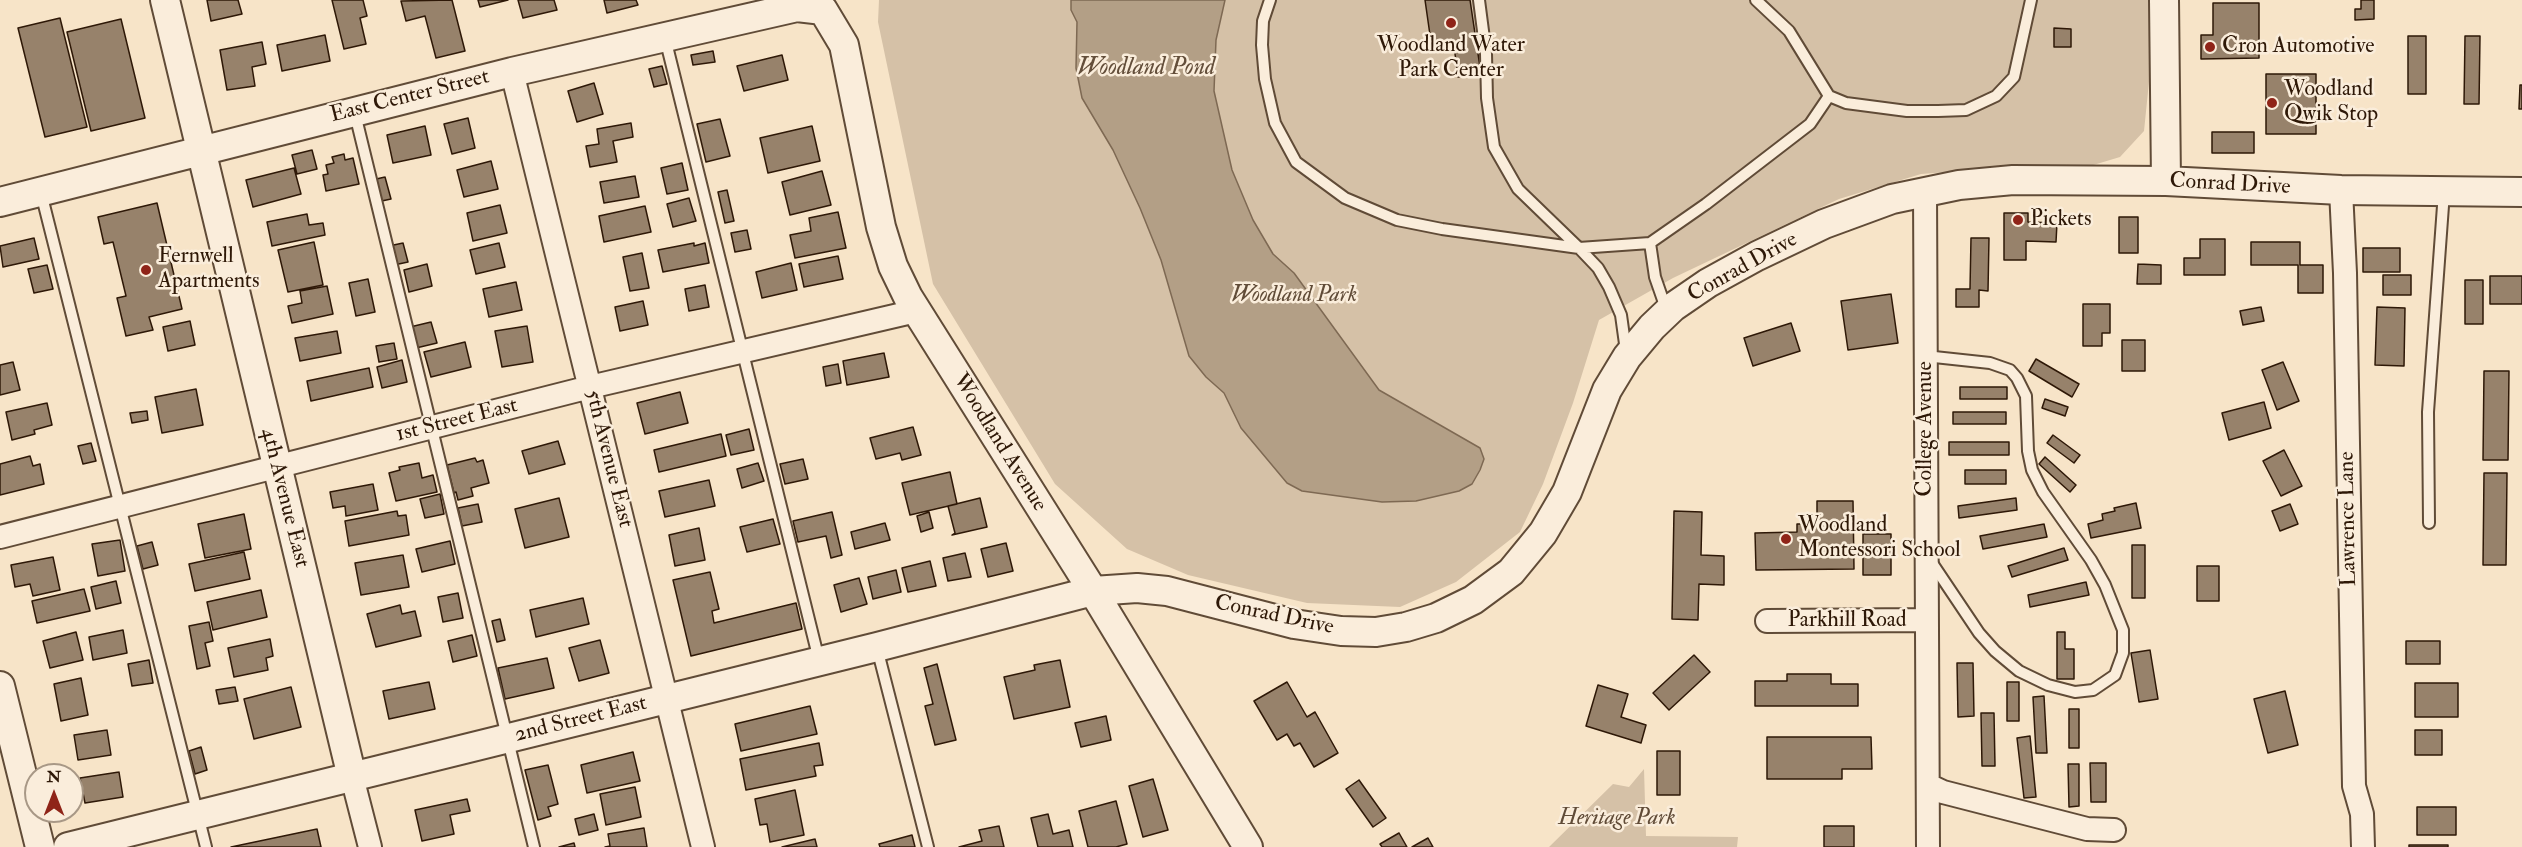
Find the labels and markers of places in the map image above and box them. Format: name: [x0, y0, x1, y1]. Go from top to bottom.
marker: Woodland Water Park Center: [1444, 16, 1458, 30]
place label: Woodland Water Park Center: [1377, 33, 1525, 84]
place label: Cron Automotive: [2222, 34, 2374, 60]
marker: Cron Automotive: [2203, 40, 2217, 54]
place label: Woodland Qwik Stop: [2284, 77, 2378, 128]
marker: Woodland Qwik Stop: [2265, 96, 2279, 110]
place label: Pickets: [2030, 207, 2091, 233]
marker: Pickets: [2011, 213, 2025, 227]
place label: Fernwell Apartments: [158, 244, 260, 296]
marker: Fernwell Apartments: [139, 263, 153, 277]
place label: Woodland Montessori School: [1798, 513, 1961, 564]
marker: Woodland Montessori School: [1779, 532, 1793, 546]

